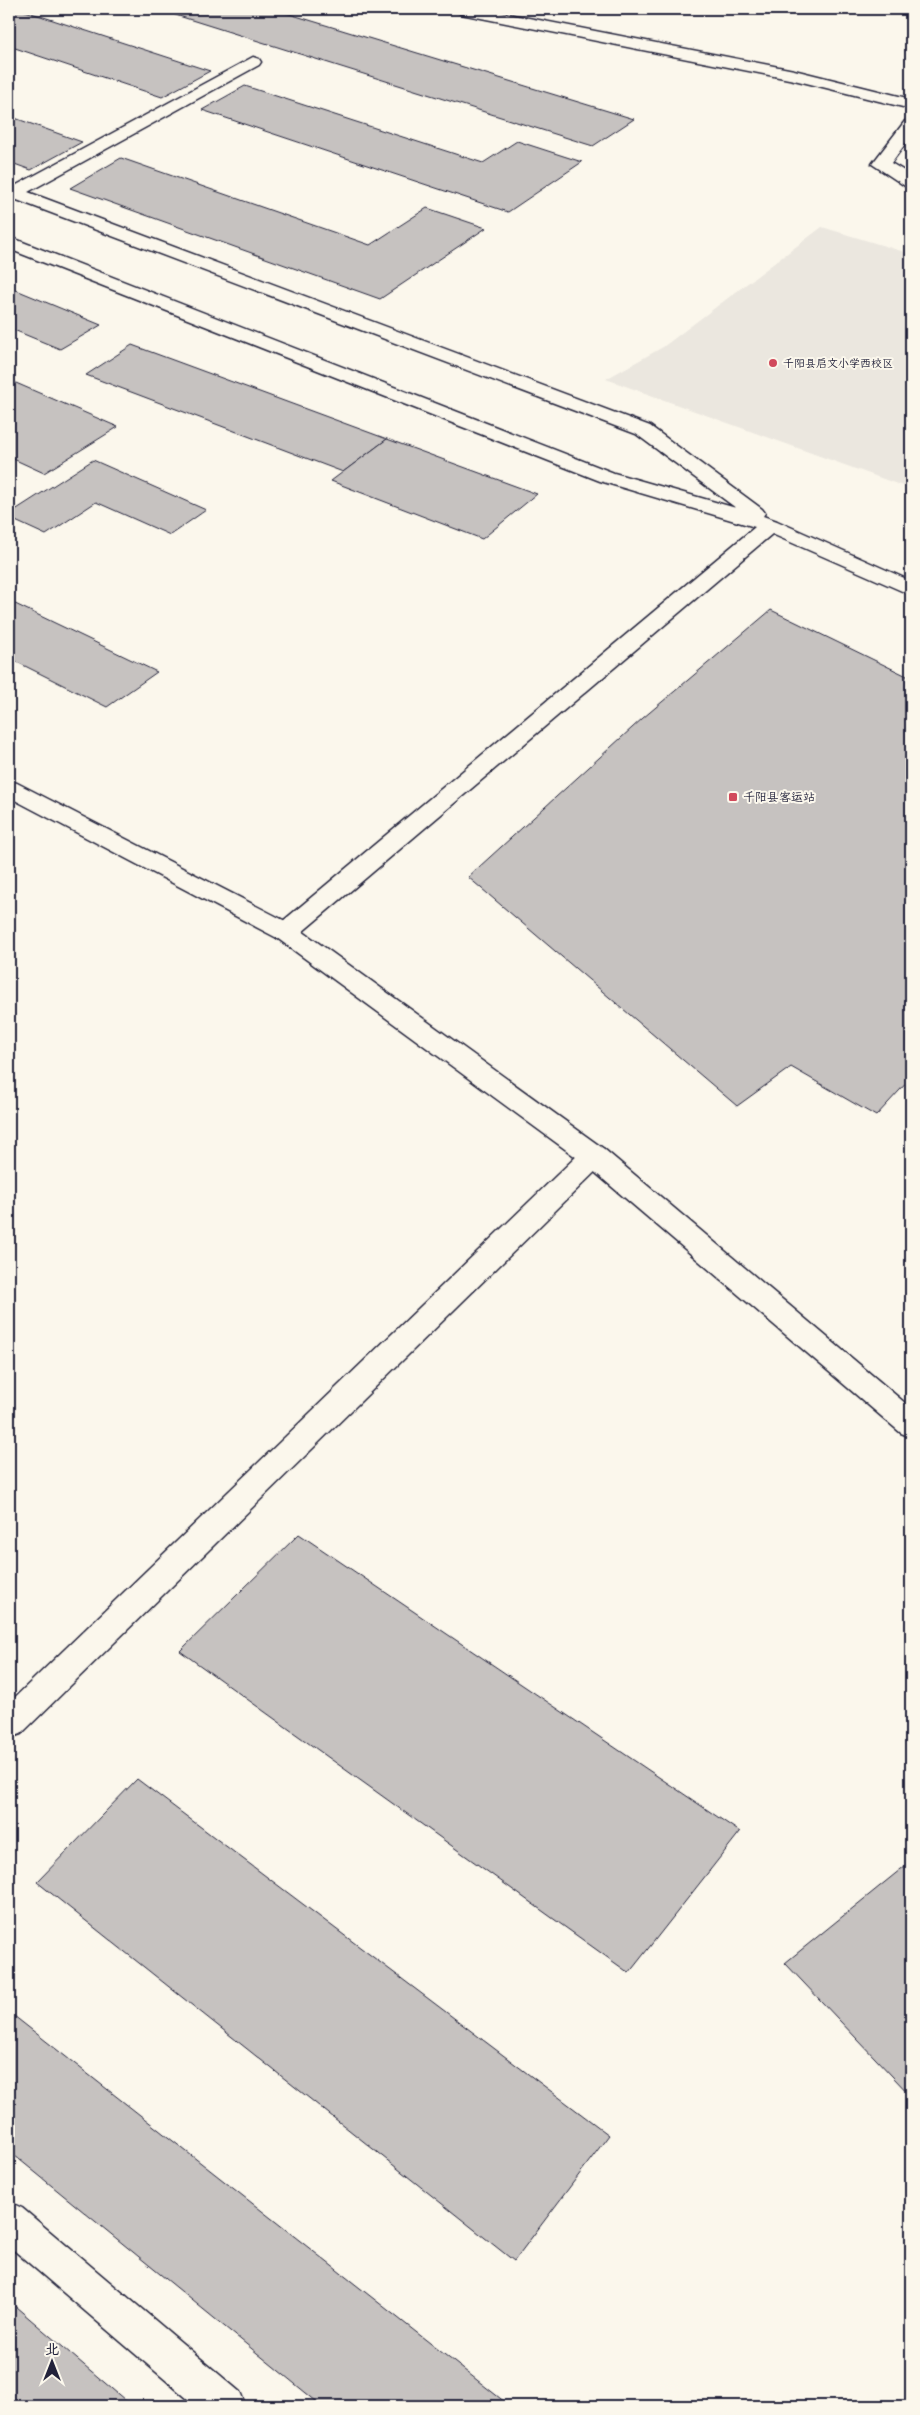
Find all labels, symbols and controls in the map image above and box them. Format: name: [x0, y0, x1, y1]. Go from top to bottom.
place label: 千阳县启文小学西校区: [783, 356, 893, 371]
marker: 千阳县启文小学西校区: [767, 357, 779, 369]
place label: 千阳县客运站: [743, 789, 815, 805]
marker: 千阳县客运站: [727, 791, 739, 803]
north arrow: [28, 2338, 78, 2388]
text: 北: [45, 2340, 59, 2358]

